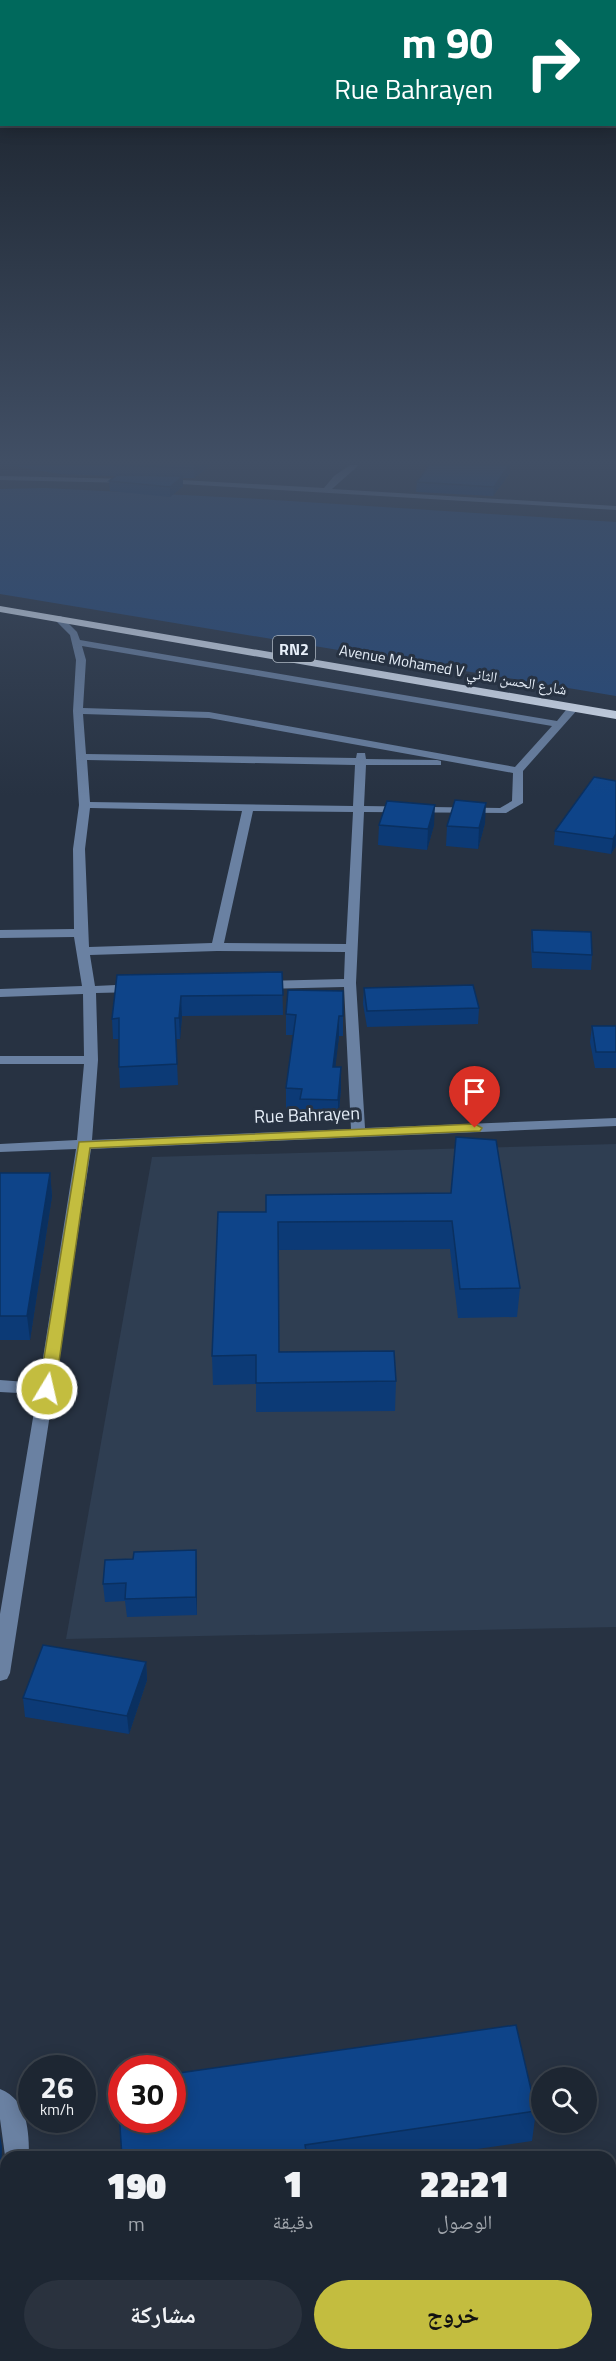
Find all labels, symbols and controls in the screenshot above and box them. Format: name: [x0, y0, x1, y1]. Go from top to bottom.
text: 90 m: [401, 10, 493, 74]
icon: right: [514, 24, 592, 102]
text: Rue Bahrayen: [334, 68, 493, 109]
road number: RN2: [273, 636, 315, 662]
street label: Avenue Mohamed V شارع الحسن الثاني: [337, 638, 569, 702]
pin: [449, 1066, 500, 1128]
icon: arrive: [458, 1075, 491, 1108]
street label: Rue Bahrayen: [254, 1099, 360, 1130]
position arrow: [15, 1357, 79, 1421]
speed limit sign: 30: [108, 2055, 186, 2133]
text: 26: [40, 2064, 74, 2110]
map controls: [531, 2067, 597, 2133]
button: search: [531, 2067, 597, 2133]
text: km/h: [40, 2098, 74, 2121]
text: 1: [283, 2156, 303, 2211]
text: 22:21: [420, 2156, 509, 2211]
text: 190: [107, 2158, 166, 2213]
text: دقيقة: [273, 2206, 313, 2237]
text: الوصول: [437, 2206, 492, 2237]
text: m: [128, 2208, 145, 2239]
button: مشاركة: [24, 2280, 302, 2349]
button: خروج: [314, 2280, 592, 2349]

